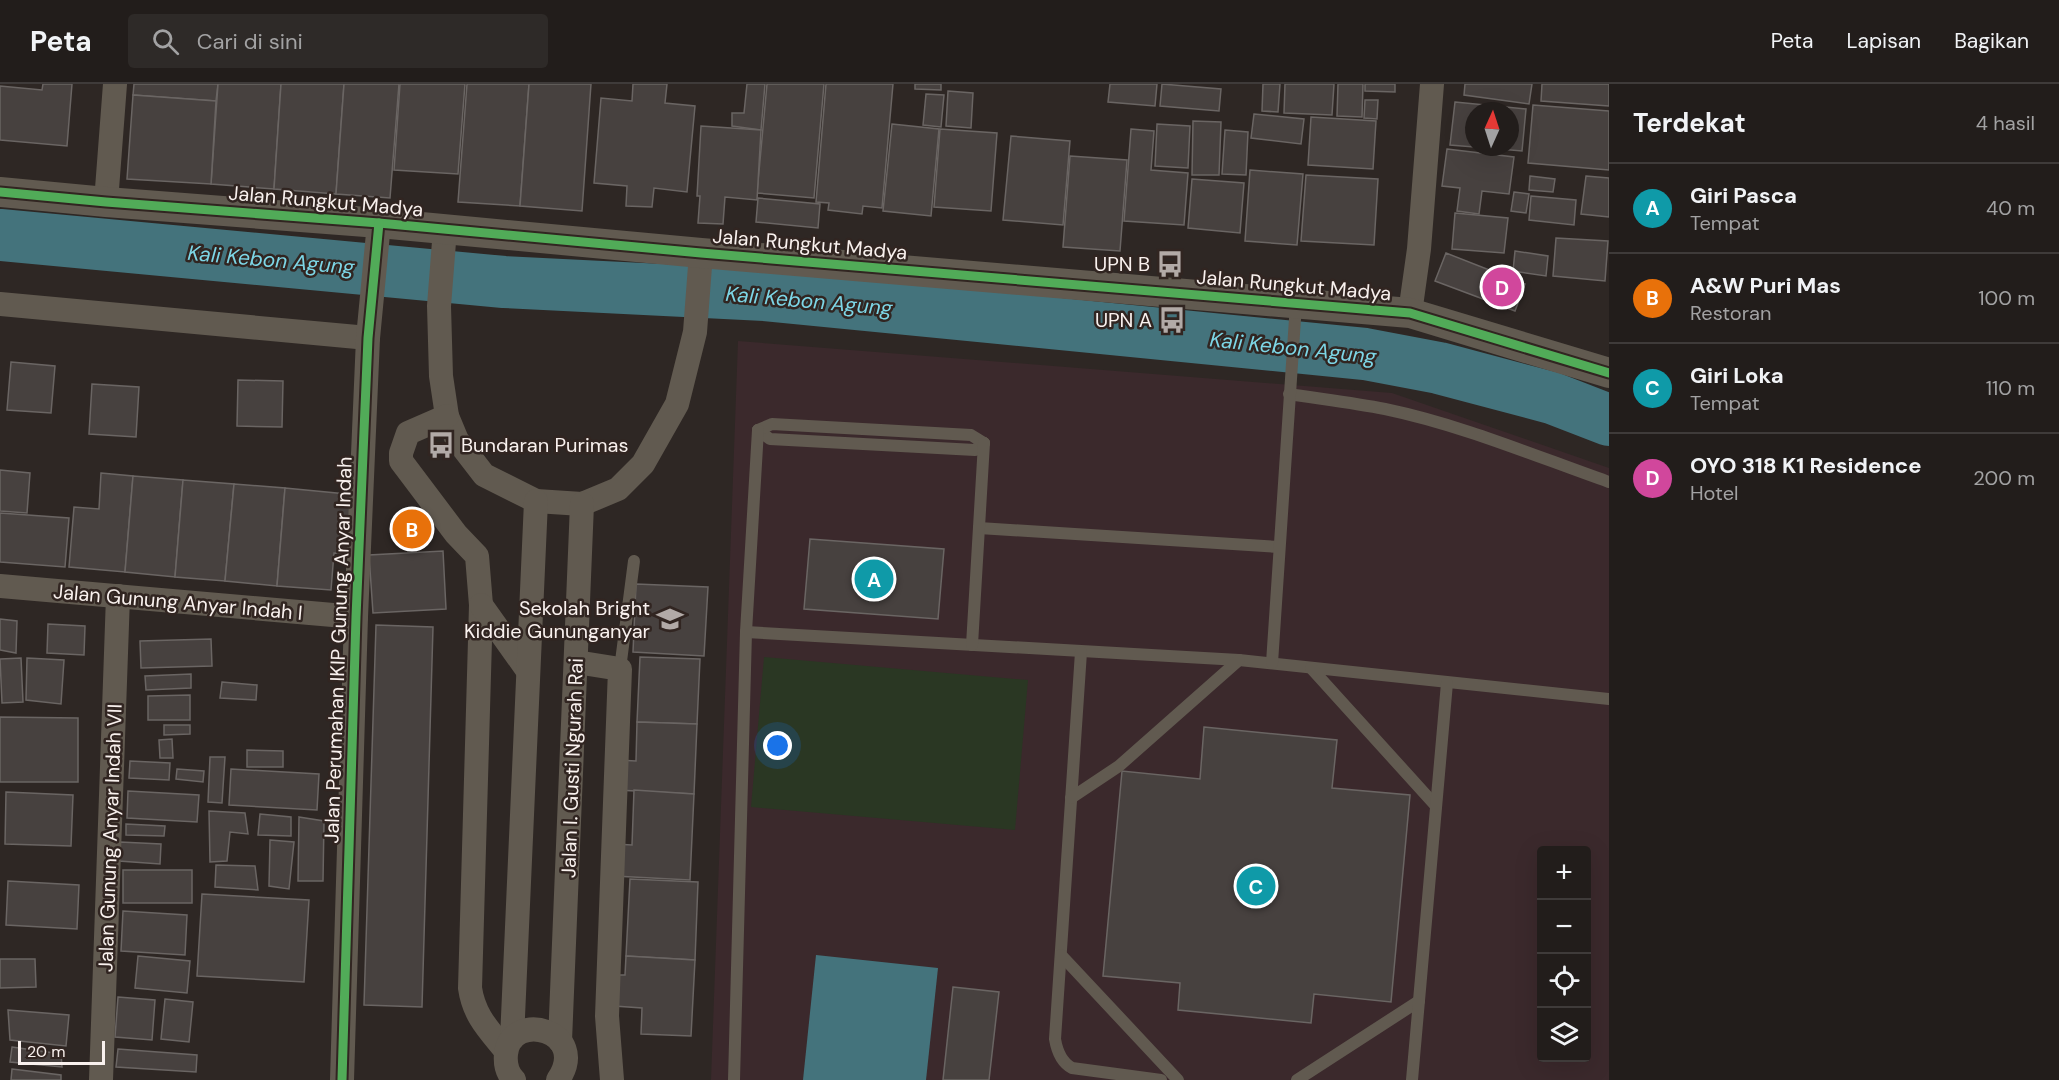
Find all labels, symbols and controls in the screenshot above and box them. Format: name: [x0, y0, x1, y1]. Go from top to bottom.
search box: [128, 14, 548, 68]
text: Peta: [30, 23, 92, 60]
icon: search: [149, 25, 182, 58]
text: Cari di sini: [197, 27, 303, 56]
text: Peta: [1771, 27, 1813, 55]
text: Lapisan: [1846, 27, 1921, 55]
text: Bagikan: [1954, 27, 2029, 55]
north arrow: [1465, 102, 1519, 156]
text: Terdekat: [1633, 106, 1746, 140]
text: 4 hasil: [1976, 110, 2035, 136]
street label: Jalan Rungkut Madya: [228, 180, 424, 222]
text: Giri Pasca: [1690, 181, 1797, 210]
text: A: [1645, 195, 1660, 221]
text: 40 m: [1986, 195, 2035, 221]
text: Tempat: [1690, 210, 1760, 236]
street label: Jalan Rungkut Madya: [712, 223, 908, 265]
water label: Kali Kebon Agung: [186, 239, 356, 281]
bus stop icon: UPN B: [1155, 249, 1185, 279]
place label: UPN B: [1094, 251, 1150, 277]
street label: Jalan Rungkut Madya: [1196, 264, 1392, 306]
pin: D: [1482, 264, 1522, 310]
text: A&W Puri Mas: [1690, 271, 1841, 300]
water label: Kali Kebon Agung: [724, 280, 894, 322]
text: B: [1646, 285, 1659, 311]
text: 100 m: [1978, 285, 2035, 311]
text: Restoran: [1690, 300, 1771, 326]
bus stop icon: UPN A: [1157, 305, 1187, 335]
place label: UPN A: [1095, 307, 1152, 333]
water label: Kali Kebon Agung: [1208, 325, 1378, 371]
text: Giri Loka: [1690, 361, 1784, 390]
text: C: [1645, 375, 1660, 401]
text: 110 m: [1986, 375, 2035, 401]
text: Tempat: [1690, 390, 1760, 416]
bus stop icon: Bundaran Purimas: [426, 430, 456, 460]
place label: Bundaran Purimas: [461, 432, 629, 458]
text: OYO 318 K1 Residence: [1690, 451, 1921, 480]
street label: Jalan Perumahan IKIP Gunung Anyar Indah: [318, 456, 358, 844]
text: D: [1645, 465, 1660, 491]
text: 200 m: [1973, 465, 2035, 491]
text: Hotel: [1690, 480, 1738, 506]
pin: B: [392, 506, 432, 552]
pin: A: [854, 556, 894, 602]
street label: Jalan Gunung Anyar Indah I: [52, 578, 304, 626]
place label: Sekolah Bright Kiddie Gununganyar: [464, 595, 650, 644]
school or university icon: Sekolah Bright Kiddie Gununganyar: [655, 604, 685, 634]
street label: Jalan I. Gusti Ngurah Rai: [555, 658, 589, 878]
street label: Jalan Gunung Anyar Indah VII: [92, 703, 128, 973]
your location: [763, 731, 792, 760]
map controls: [1537, 846, 1591, 1062]
button: +: [1537, 846, 1591, 900]
pin: C: [1236, 864, 1276, 908]
button: −: [1537, 900, 1591, 954]
button: locate: [1537, 954, 1591, 1008]
button: layers: [1537, 1008, 1591, 1062]
scale bar: [18, 1038, 105, 1066]
text: 20 m: [27, 1041, 66, 1062]

